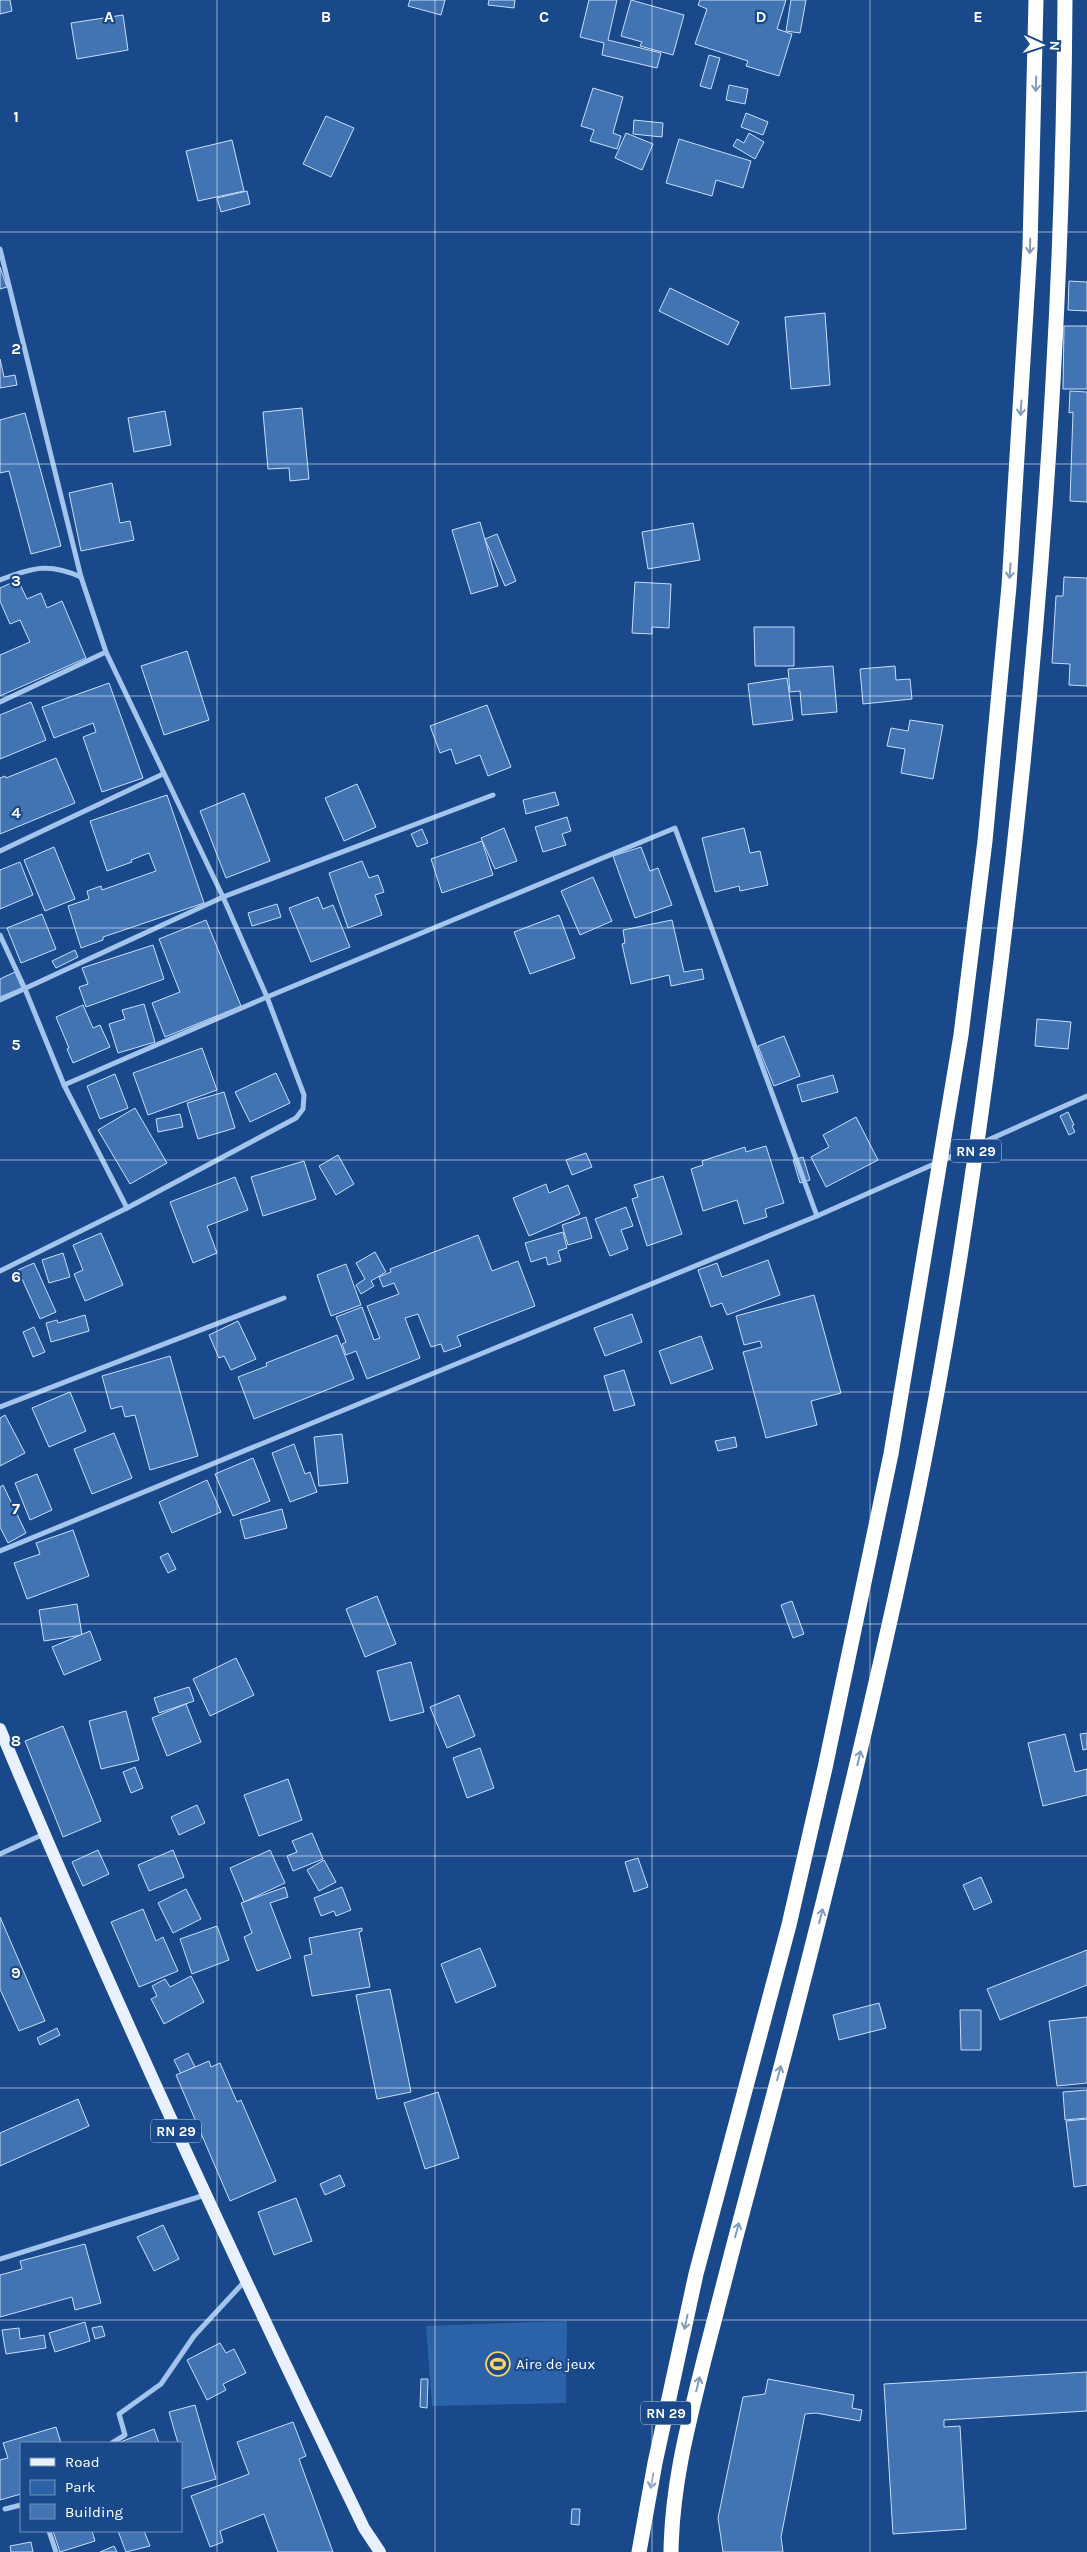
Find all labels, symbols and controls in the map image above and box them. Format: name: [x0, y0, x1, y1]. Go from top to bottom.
text: A: [104, 7, 114, 26]
text: B: [321, 7, 331, 26]
text: C: [539, 7, 549, 26]
text: D: [756, 7, 767, 26]
text: E: [973, 7, 983, 26]
north arrow: [1017, 20, 1067, 70]
text: N: [1046, 40, 1063, 51]
one-way arrow: [1031, 75, 1040, 91]
text: 1: [13, 107, 19, 126]
one-way arrow: [1025, 238, 1034, 254]
text: 2: [11, 339, 21, 358]
one-way arrow: [1017, 400, 1026, 416]
one-way arrow: [1006, 562, 1015, 578]
text: 3: [11, 571, 21, 590]
text: 4: [11, 803, 21, 822]
text: 5: [11, 1035, 21, 1054]
road number: RN 29: [951, 1140, 1001, 1162]
text: 6: [11, 1267, 21, 1286]
text: 7: [12, 1499, 20, 1518]
text: 8: [11, 1731, 21, 1750]
one-way arrow: [855, 1751, 864, 1767]
one-way arrow: [817, 1909, 826, 1925]
text: 9: [11, 1963, 21, 1982]
one-way arrow: [775, 2066, 785, 2082]
road number: RN 29: [151, 2120, 201, 2142]
one-way arrow: [733, 2223, 742, 2239]
one-way arrow: [680, 2313, 690, 2329]
sports icon: Aire de jeux: [485, 2351, 511, 2377]
place label: Aire de jeux: [516, 2355, 595, 2373]
one-way arrow: [694, 2376, 703, 2392]
road number: RN 29: [641, 2402, 691, 2424]
legend: [20, 2442, 182, 2532]
text: Road: [65, 2453, 100, 2471]
one-way arrow: [646, 2472, 656, 2488]
text: Park: [65, 2478, 95, 2496]
text: Building: [65, 2503, 123, 2521]

